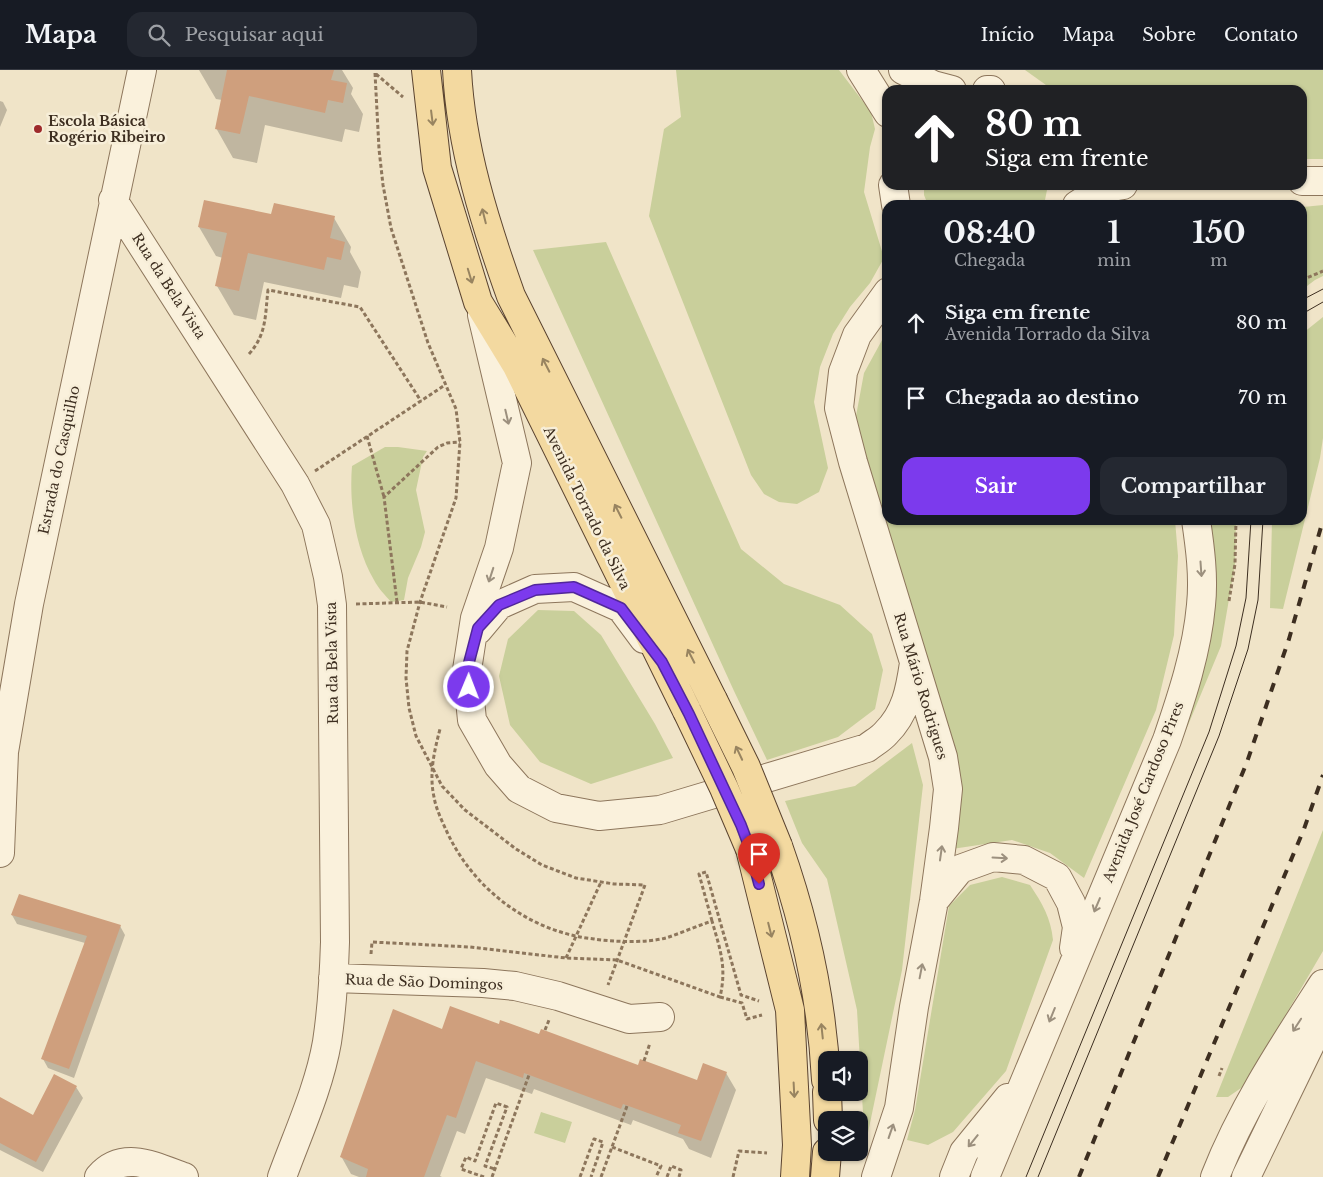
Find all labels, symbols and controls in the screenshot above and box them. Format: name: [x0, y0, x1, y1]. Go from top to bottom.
search box: [127, 12, 477, 57]
text: Mapa: [25, 20, 97, 49]
icon: search: [145, 21, 173, 49]
text: Pesquisar aqui: [185, 23, 324, 46]
text: Início: [981, 24, 1034, 46]
text: Mapa: [1062, 24, 1114, 46]
text: Sobre: [1142, 24, 1196, 46]
text: Contato: [1224, 24, 1298, 46]
text: 80 m: [985, 102, 1082, 145]
icon: ahead: [902, 105, 967, 170]
one-way arrow: [427, 110, 437, 126]
place label: Escola Básica Rogério Ribeiro: [48, 112, 165, 146]
marker: Escola Básica Rogério Ribeiro: [32, 123, 44, 135]
text: Siga em frente: [985, 145, 1149, 172]
one-way arrow: [479, 208, 488, 224]
text: 08:40: [943, 214, 1036, 251]
text: 1: [1108, 214, 1121, 251]
text: 150: [1192, 214, 1246, 251]
street label: Rua da Bela Vista: [128, 230, 210, 342]
text: Chegada: [954, 250, 1025, 270]
text: min: [1097, 250, 1131, 270]
text: m: [1210, 250, 1228, 270]
one-way arrow: [466, 267, 476, 283]
text: Siga em frente: [945, 301, 1090, 324]
icon: ahead: [902, 309, 930, 337]
text: 80 m: [1236, 311, 1287, 334]
text: Avenida Torrado da Silva: [945, 324, 1150, 344]
one-way arrow: [541, 358, 550, 373]
street label: Estrada do Casquilho: [34, 384, 84, 536]
icon: arrive: [902, 384, 930, 412]
text: Chegada ao destino: [945, 386, 1139, 409]
text: 70 m: [1238, 386, 1287, 409]
one-way arrow: [503, 409, 512, 425]
street label: Avenida Torrado da Silva: [539, 423, 635, 593]
button: Sair: [902, 457, 1090, 515]
button: Compartilhar: [1100, 457, 1287, 515]
one-way arrow: [613, 504, 622, 519]
one-way arrow: [1196, 560, 1205, 576]
one-way arrow: [485, 567, 495, 583]
street label: Rua da Bela Vista: [322, 601, 342, 724]
street label: Rua Mário Rodrigues: [890, 610, 952, 762]
one-way arrow: [686, 649, 695, 664]
position arrow: [442, 660, 494, 712]
street label: Avenida José Cardoso Pires: [1098, 699, 1188, 886]
one-way arrow: [734, 746, 743, 761]
pin: [738, 833, 780, 884]
icon: arrive: [745, 840, 773, 868]
one-way arrow: [936, 845, 946, 861]
one-way arrow: [992, 853, 1008, 862]
one-way arrow: [1092, 897, 1102, 912]
one-way arrow: [766, 921, 775, 937]
one-way arrow: [916, 964, 926, 980]
street label: Rua de São Domingos: [345, 970, 503, 994]
one-way arrow: [1046, 1007, 1056, 1022]
one-way arrow: [1291, 1018, 1302, 1032]
one-way arrow: [817, 1024, 827, 1040]
map controls: [818, 1051, 868, 1161]
button: sound: [818, 1051, 868, 1101]
one-way arrow: [790, 1082, 799, 1098]
button: layers: [818, 1111, 868, 1161]
one-way arrow: [887, 1123, 896, 1139]
one-way arrow: [968, 1134, 979, 1147]

